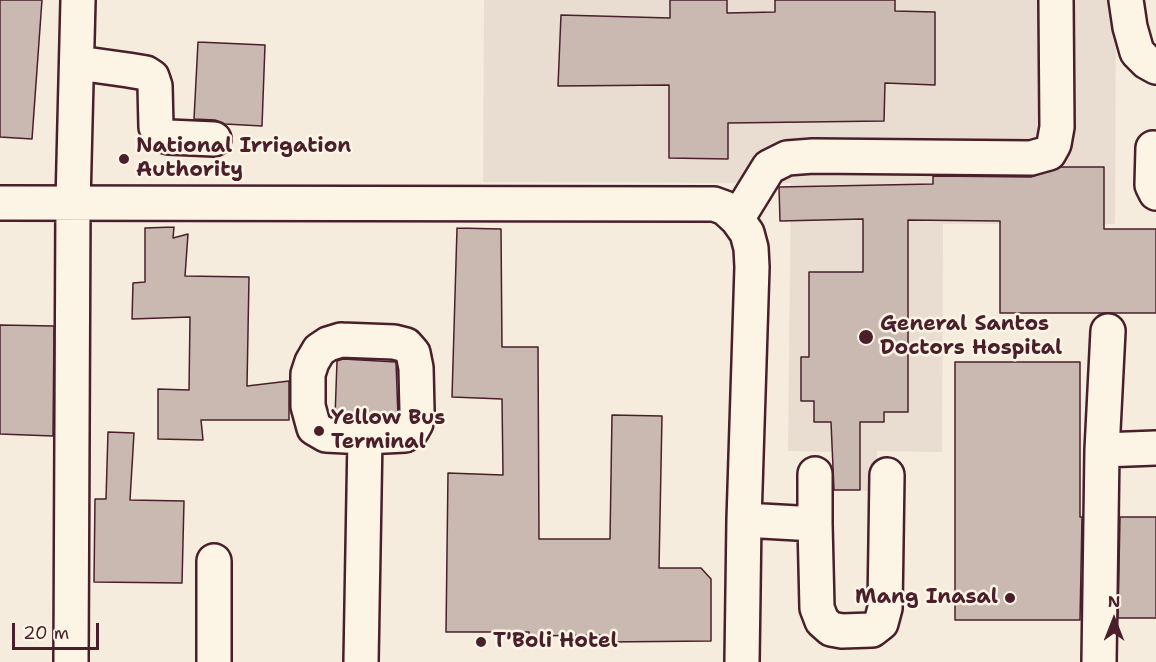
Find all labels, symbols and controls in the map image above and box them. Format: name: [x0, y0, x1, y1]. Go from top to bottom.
place label: National Irrigation Authority: [136, 134, 351, 184]
marker: National Irrigation Authority: [117, 152, 131, 166]
place label: General Santos Doctors Hospital: [880, 312, 1062, 362]
marker: General Santos Doctors Hospital: [857, 328, 875, 346]
place label: Yellow Bus Terminal: [331, 406, 445, 456]
marker: Yellow Bus Terminal: [312, 424, 326, 438]
place label: Mang Inasal: [855, 585, 998, 611]
north arrow: [1084, 590, 1144, 650]
marker: Mang Inasal: [1003, 591, 1017, 605]
text: N: [1108, 591, 1120, 612]
scale bar: [15, 611, 102, 649]
text: 20 m: [23, 621, 69, 645]
place label: T'Boli Hotel: [493, 629, 618, 655]
marker: T'Boli Hotel: [474, 635, 488, 649]

